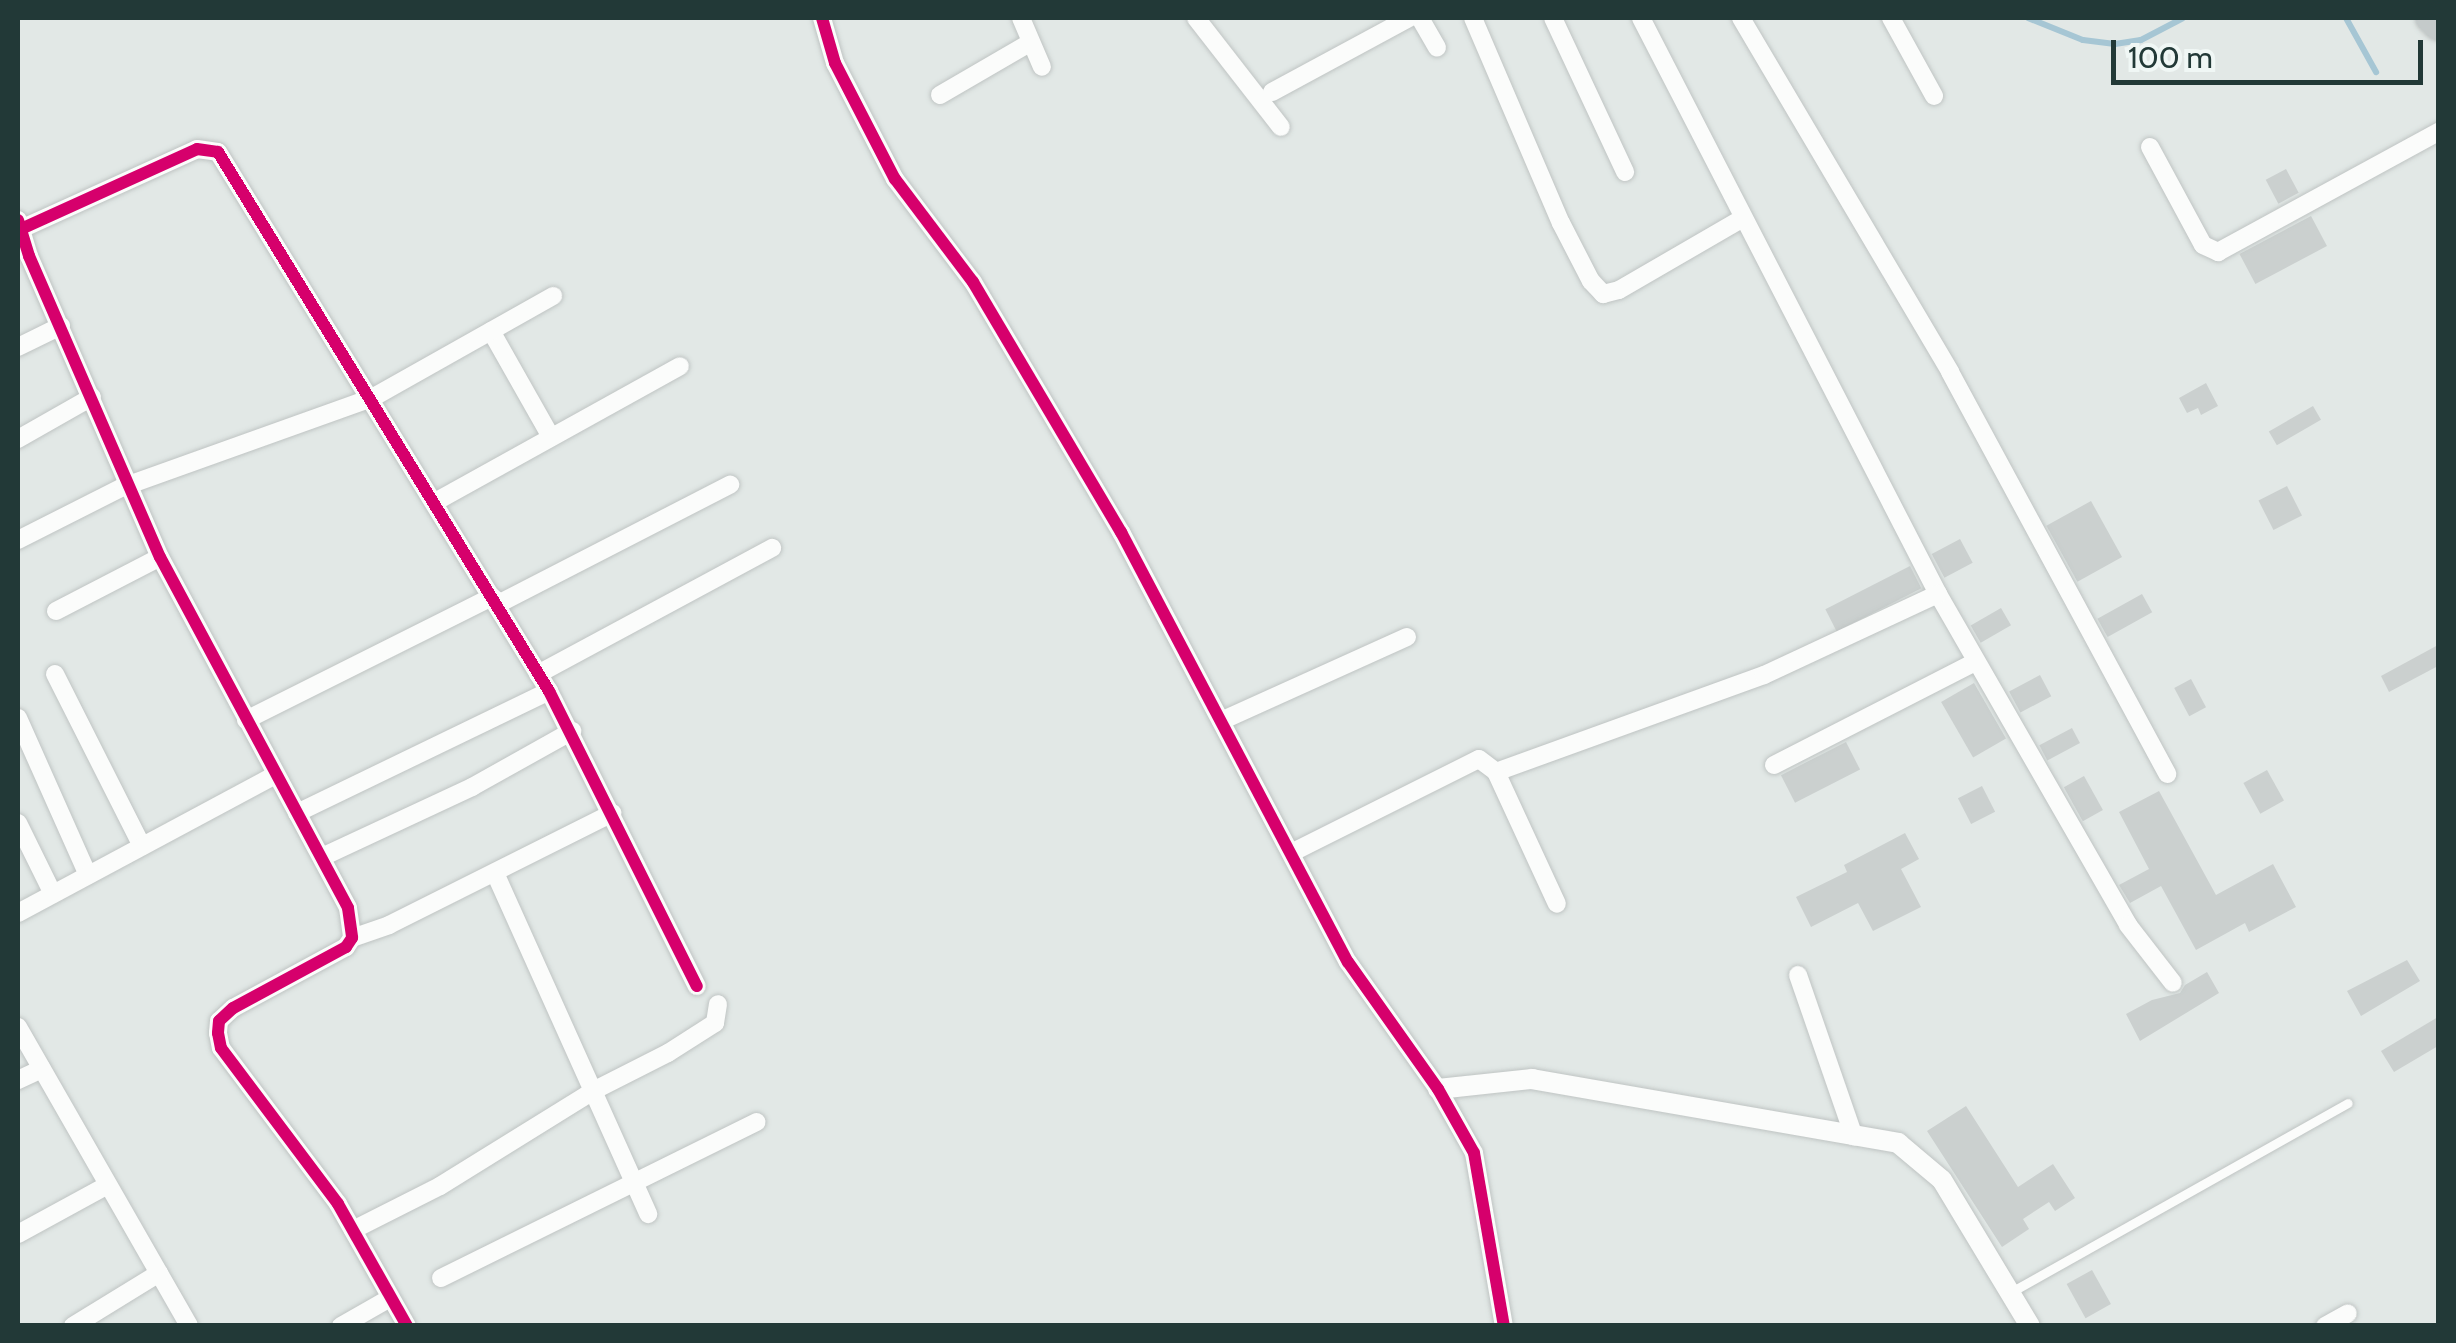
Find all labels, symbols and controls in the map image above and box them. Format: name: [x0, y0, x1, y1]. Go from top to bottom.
scale bar: [2116, 20, 2428, 82]
text: 100 m: [2128, 39, 2213, 76]

